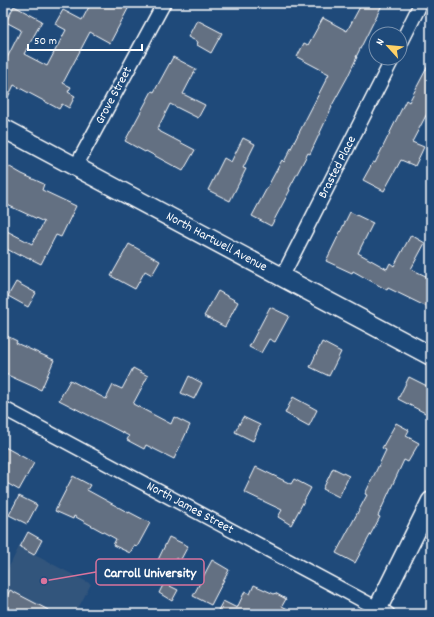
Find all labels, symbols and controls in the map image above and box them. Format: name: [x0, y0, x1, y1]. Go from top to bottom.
scale bar: [28, 26, 142, 52]
north arrow: [368, 26, 408, 66]
text: 50 m: [34, 33, 57, 50]
text: N: [373, 36, 389, 48]
street label: Grove Street: [91, 63, 137, 128]
street label: Brasted Place: [314, 132, 362, 202]
street label: North Hartwell Avenue: [163, 207, 271, 277]
street label: North James Street: [143, 477, 237, 539]
callout: Carroll University: [96, 559, 204, 585]
text: Carroll University: [104, 564, 197, 584]

